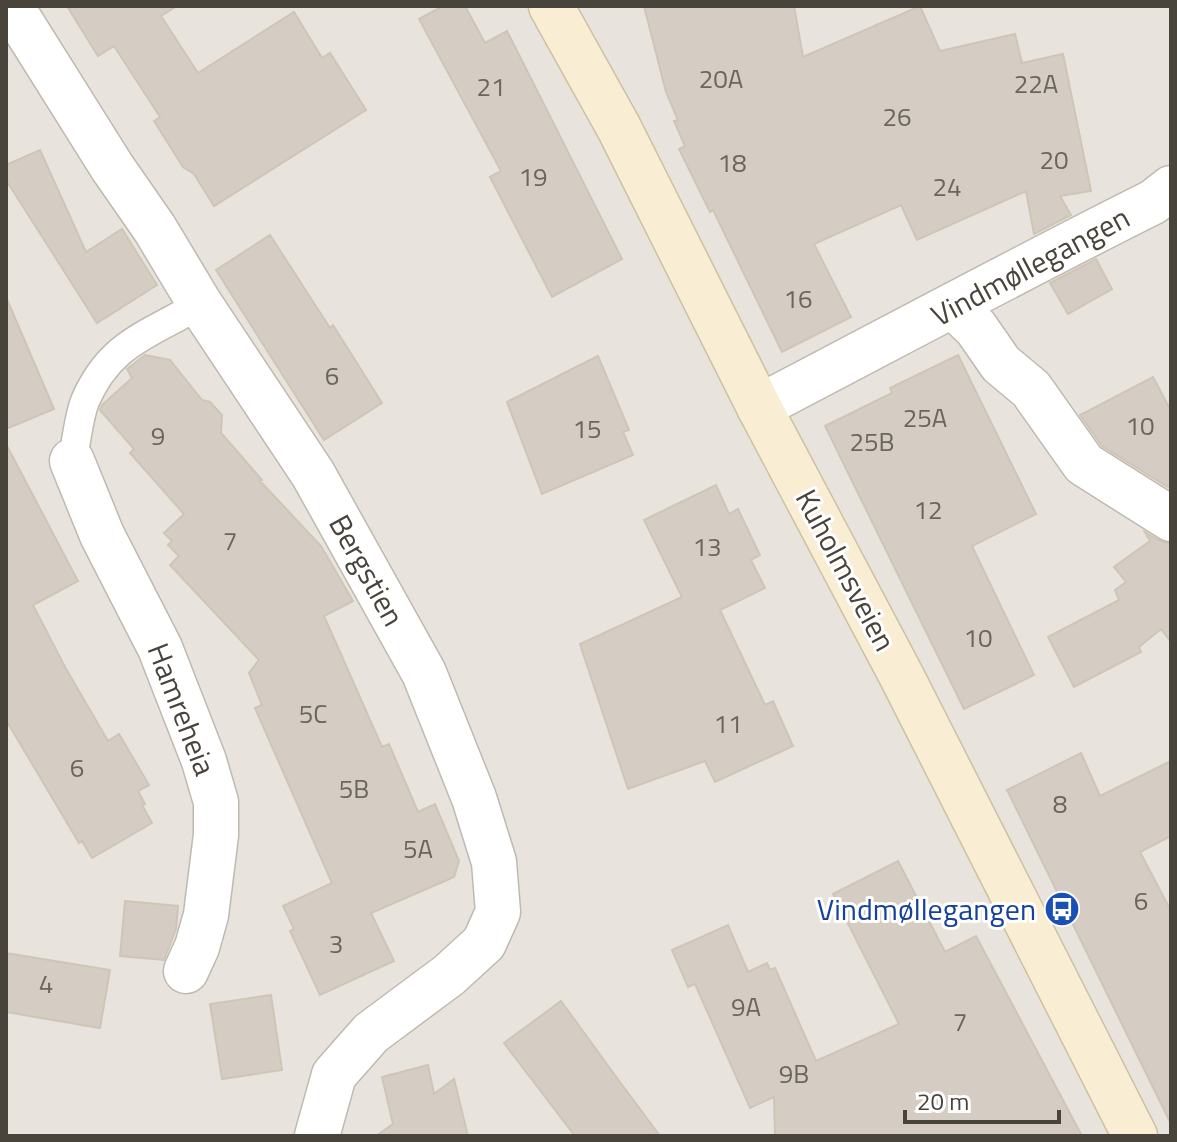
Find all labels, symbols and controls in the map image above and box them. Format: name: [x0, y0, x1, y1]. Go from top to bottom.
house number: 20A: [699, 59, 743, 98]
house number: 22A: [1014, 64, 1058, 103]
house number: 21: [476, 67, 506, 106]
house number: 26: [882, 97, 912, 136]
house number: 20: [1039, 140, 1069, 179]
house number: 18: [717, 143, 747, 182]
house number: 19: [518, 157, 548, 196]
house number: 24: [932, 167, 962, 206]
street label: Vindmøllegangen: [922, 194, 1138, 338]
house number: 16: [783, 279, 813, 318]
house number: 6: [325, 356, 339, 395]
house number: 25A: [903, 398, 947, 437]
house number: 10: [1125, 406, 1155, 445]
house number: 15: [572, 409, 602, 448]
house number: 9: [151, 416, 165, 455]
house number: 25B: [849, 422, 895, 461]
street label: Kuholmsveien: [784, 481, 908, 659]
house number: 12: [913, 490, 943, 529]
street label: Bergstien: [317, 506, 417, 634]
house number: 7: [223, 521, 237, 560]
house number: 13: [692, 527, 722, 566]
house number: 10: [963, 618, 993, 657]
street label: Hamreheia: [136, 636, 228, 782]
house number: 5C: [299, 694, 327, 733]
house number: 11: [713, 704, 743, 743]
house number: 6: [70, 748, 84, 787]
house number: 5B: [339, 769, 369, 808]
house number: 8: [1053, 784, 1067, 823]
house number: 5A: [403, 829, 433, 868]
house number: 6: [1134, 881, 1148, 920]
place label: Vindmøllegangen: [817, 886, 1036, 932]
bus stop icon: Vindmøllegangen: [1043, 890, 1081, 928]
house number: 3: [329, 924, 343, 963]
house number: 4: [39, 964, 53, 1003]
house number: 9A: [731, 987, 761, 1026]
house number: 7: [953, 1002, 967, 1041]
house number: 9B: [779, 1054, 809, 1093]
scale bar: [905, 1074, 1059, 1124]
text: 20 m: [917, 1083, 969, 1119]

